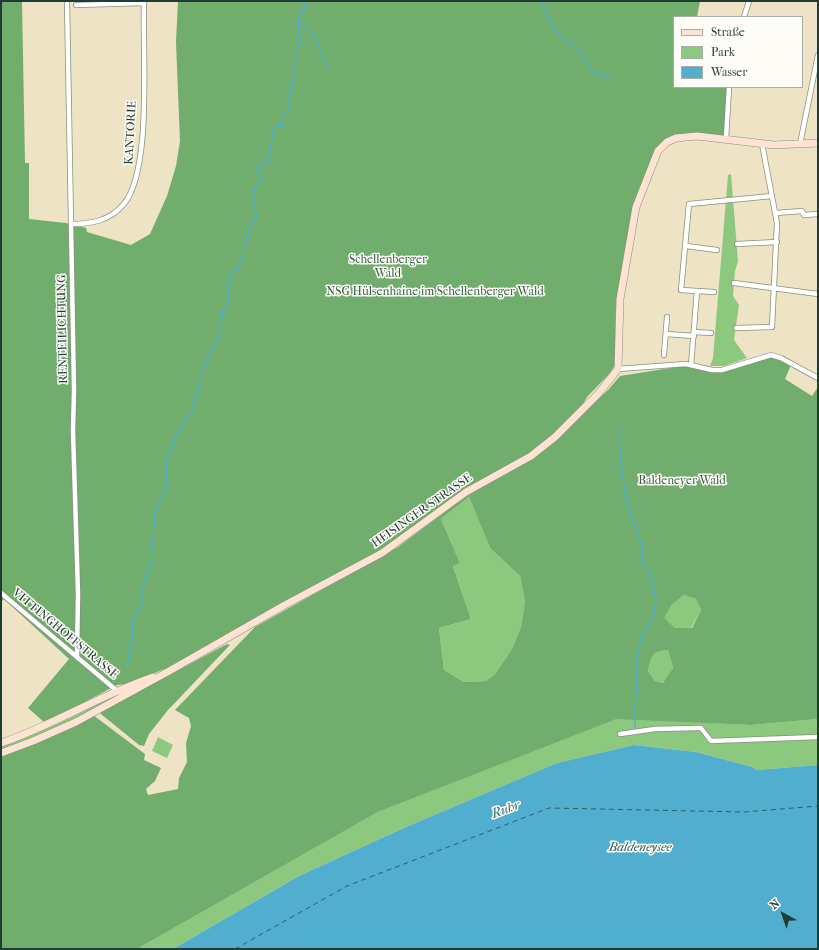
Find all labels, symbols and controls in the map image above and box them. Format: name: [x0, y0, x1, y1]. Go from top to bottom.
legend: [673, 16, 803, 88]
text: Straße: [711, 25, 745, 39]
text: Park: [711, 45, 735, 59]
text: Wasser: [711, 65, 747, 79]
street label: KANTORIE: [122, 101, 140, 165]
park label: Schellenberger Wald: [349, 253, 427, 281]
street label: RENTEILICHTUNG: [55, 274, 71, 384]
park label: NSG Hülsenhaine im Schellenberger Wald: [326, 285, 544, 299]
street label: HEISINGER STRASSE: [369, 471, 475, 551]
park label: Baldeneyer Wald: [638, 474, 726, 488]
street label: VITTINGHOFFSTRASSE: [9, 586, 121, 682]
water label: Ruhr: [490, 798, 522, 822]
water label: Baldeneysee: [609, 840, 671, 856]
north arrow: [763, 894, 803, 934]
text: N: [768, 897, 782, 912]

